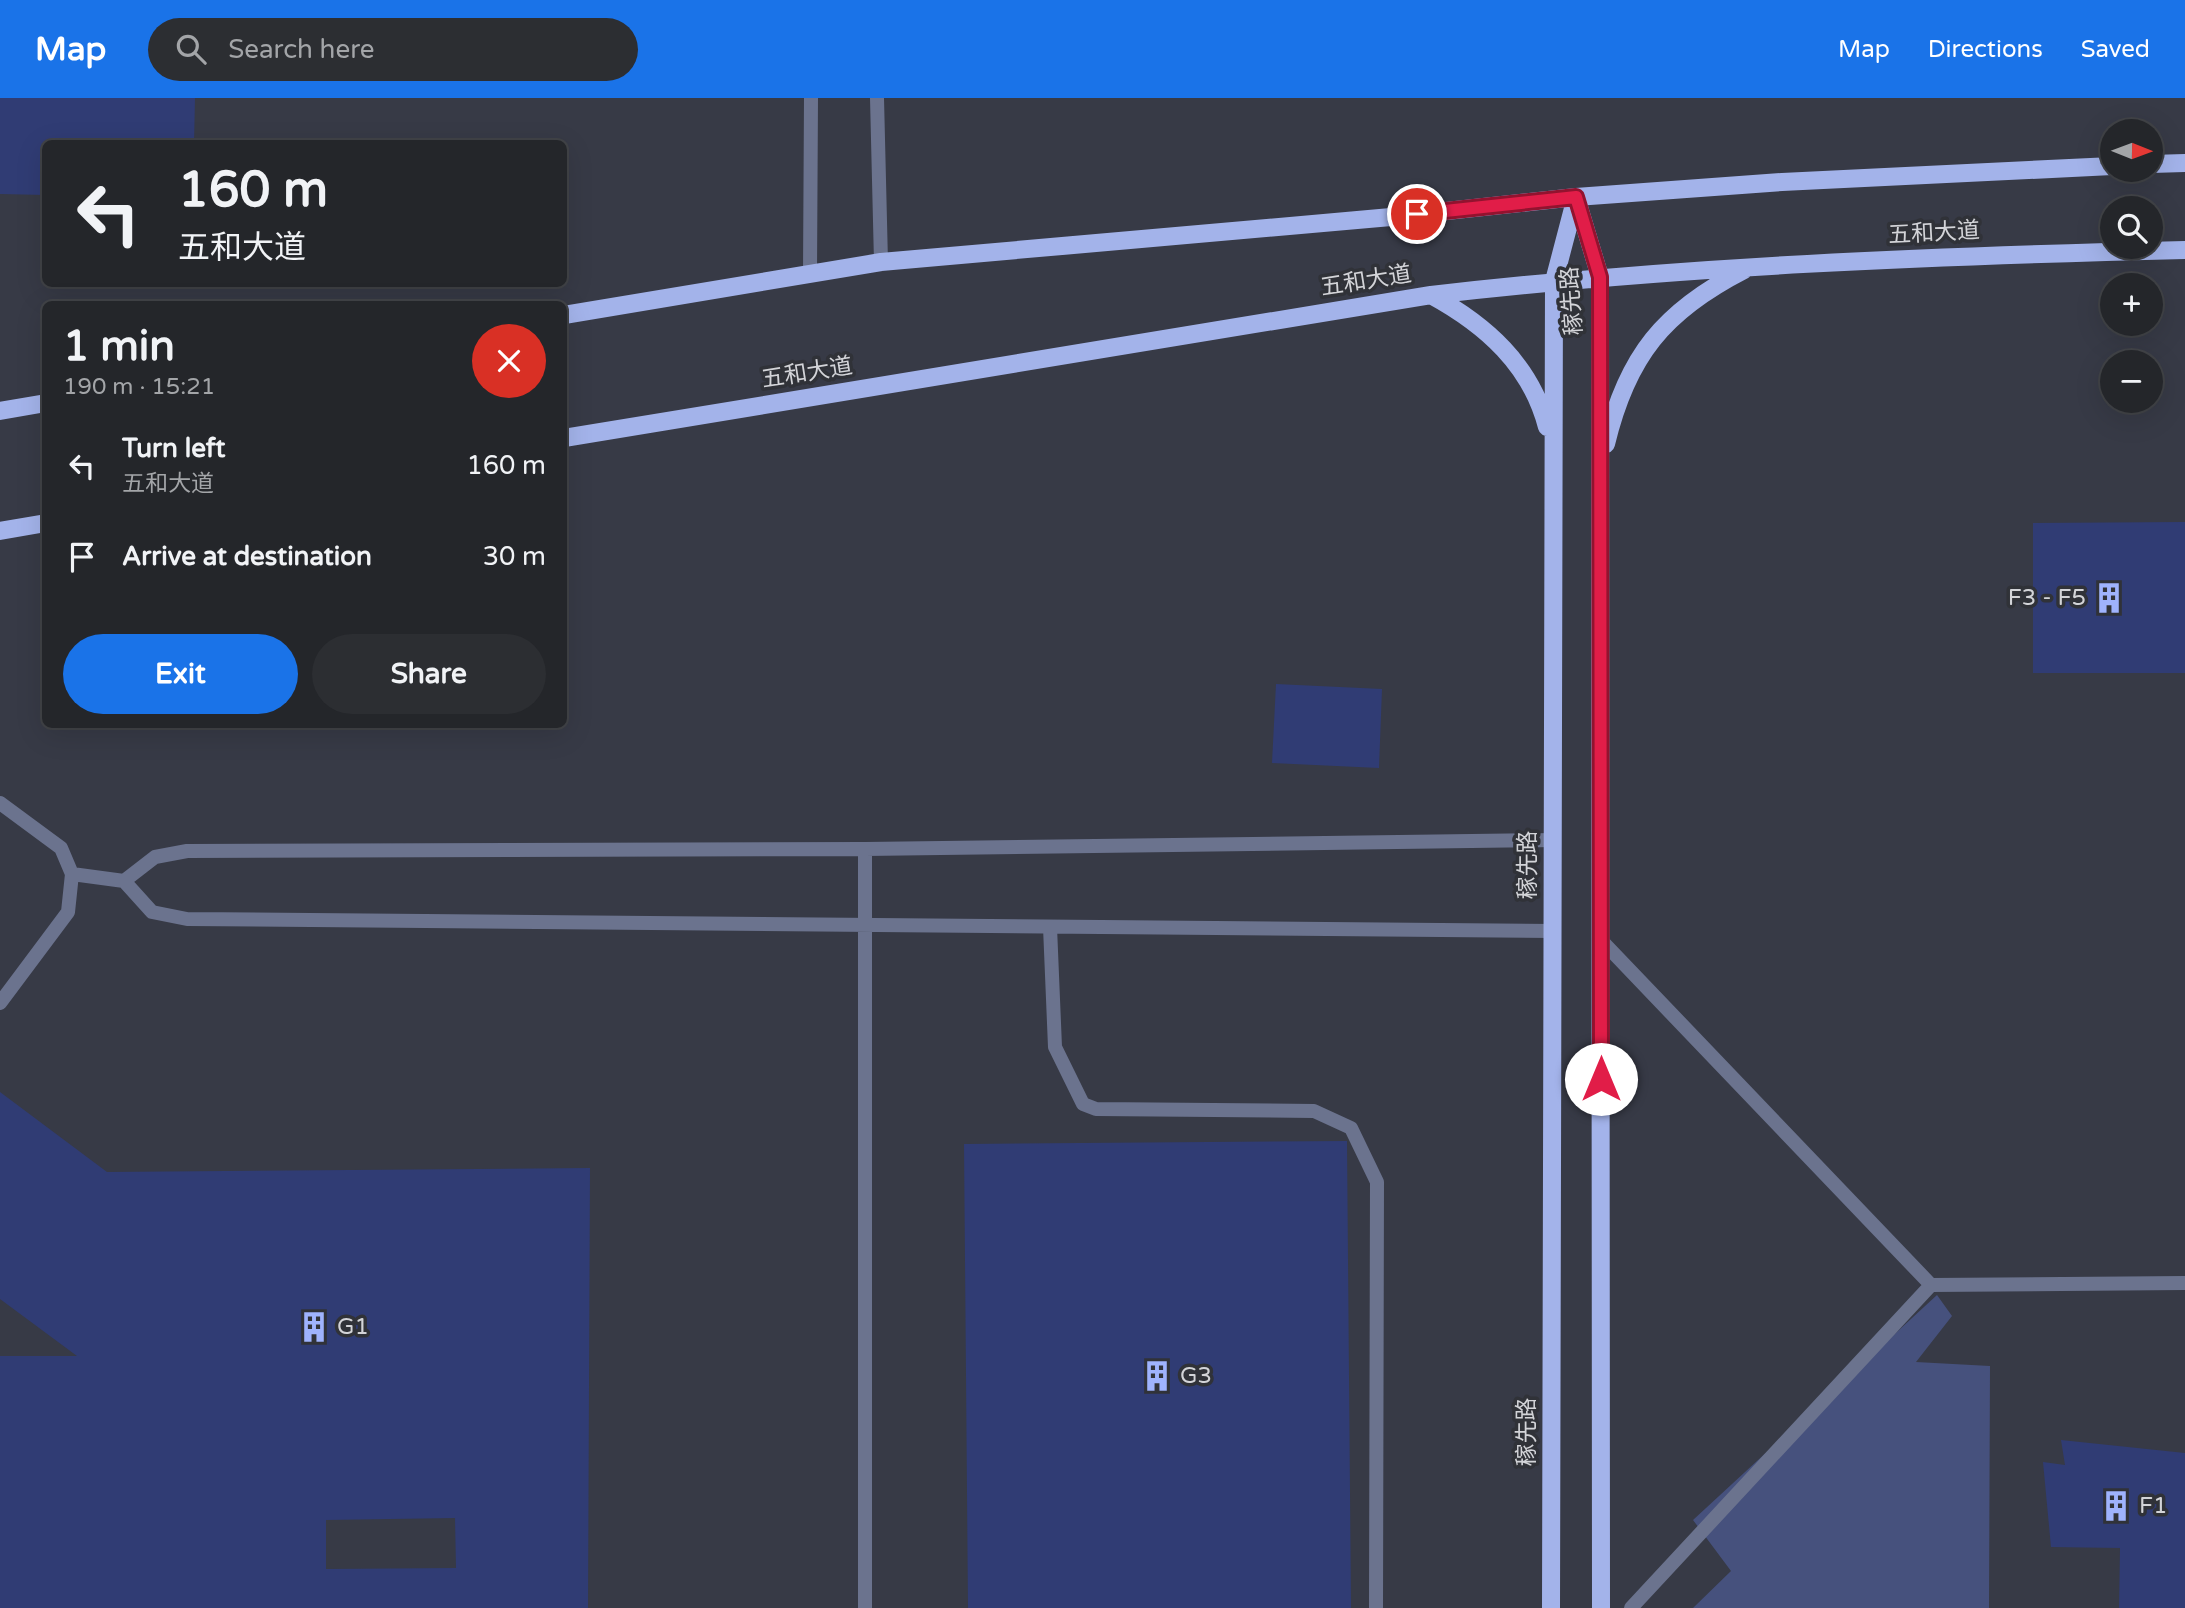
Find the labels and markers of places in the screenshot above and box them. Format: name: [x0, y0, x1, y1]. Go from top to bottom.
pin: [1387, 184, 1447, 244]
building icon: F3 - F5: [2092, 581, 2126, 615]
place label: F3 - F5: [2008, 584, 2086, 612]
building icon: G1: [297, 1310, 331, 1344]
place label: G1: [337, 1313, 369, 1341]
building icon: G3: [1140, 1359, 1174, 1393]
place label: G3: [1180, 1362, 1212, 1390]
building icon: F1: [2099, 1489, 2133, 1523]
place label: F1: [2139, 1492, 2167, 1520]

